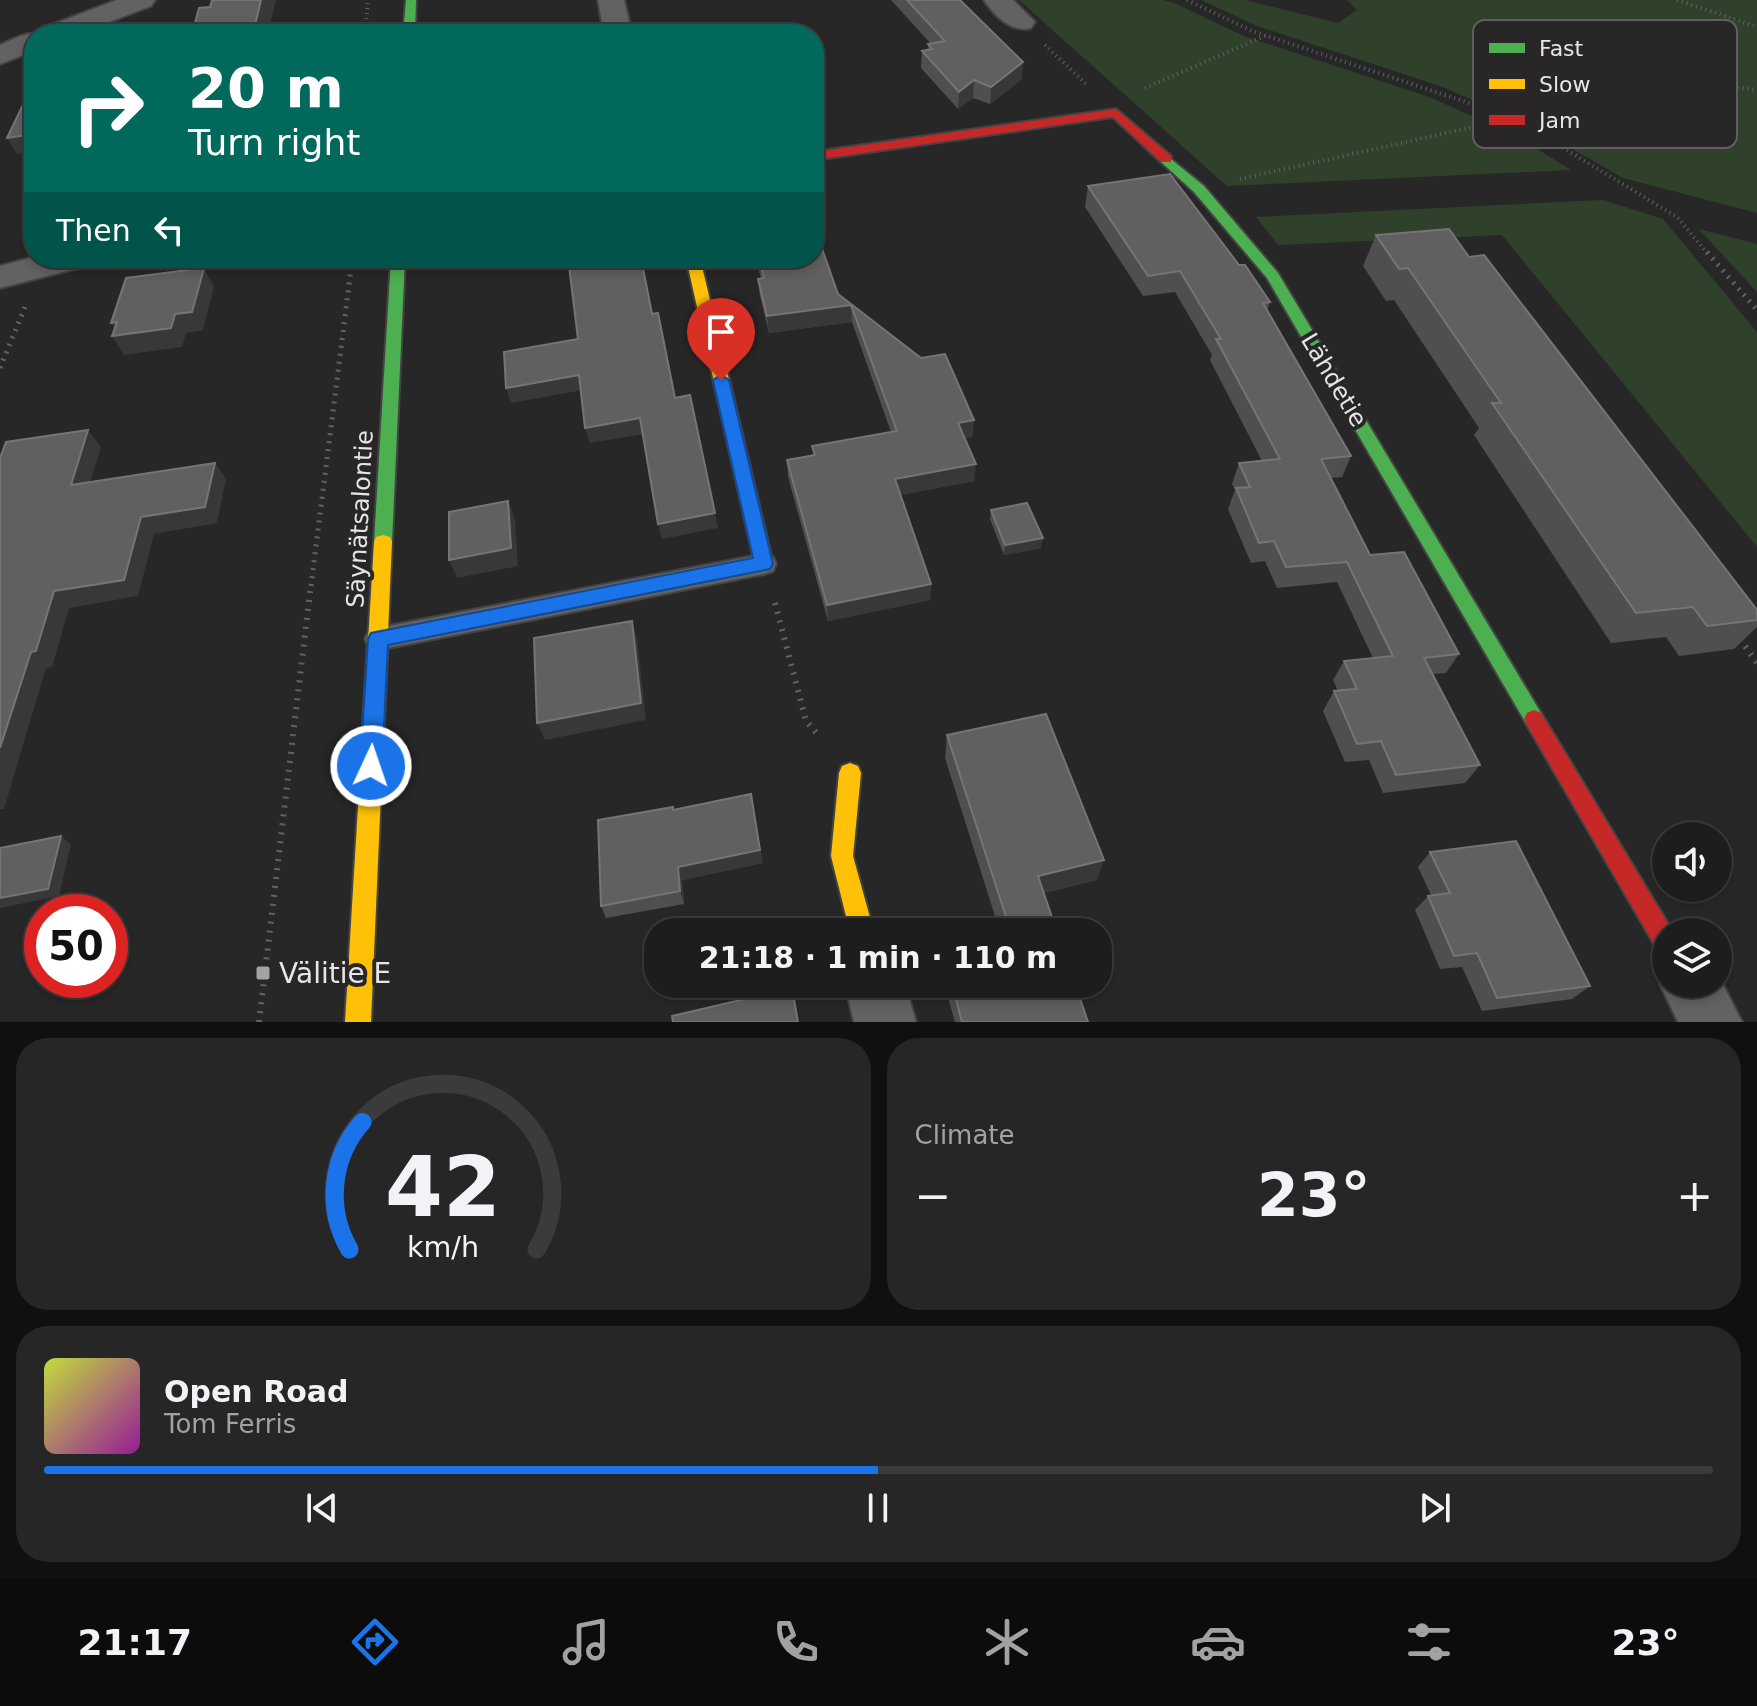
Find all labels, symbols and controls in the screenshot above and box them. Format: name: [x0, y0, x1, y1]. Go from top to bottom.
legend: [1473, 20, 1737, 148]
text: Fast: [1539, 36, 1584, 61]
text: 20 m: [188, 55, 344, 120]
icon: right: [56, 56, 160, 160]
text: Slow: [1539, 72, 1591, 97]
text: Jam: [1537, 108, 1580, 133]
text: Turn right: [188, 122, 360, 163]
icon: left: [147, 208, 191, 252]
text: Then: [56, 213, 131, 248]
pin: [687, 298, 755, 380]
icon: arrive: [699, 310, 743, 354]
street label: Lähdetie: [1295, 328, 1373, 432]
street label: Säynätsalontie: [341, 429, 379, 609]
position arrow: [329, 724, 413, 808]
map controls: [1652, 822, 1732, 998]
button: sound: [1652, 822, 1732, 902]
speed limit sign: 50: [24, 894, 128, 998]
button: layers: [1652, 918, 1732, 998]
text: 21:18 · 1 min · 110 m: [699, 940, 1057, 975]
place label: Välitie E: [279, 957, 391, 990]
marker: Välitie E: [254, 964, 272, 982]
text: Climate: [915, 1120, 1015, 1150]
text: 42: [385, 1139, 501, 1236]
text: 23°: [1257, 1160, 1371, 1230]
text: −: [915, 1170, 951, 1221]
text: +: [1676, 1170, 1713, 1221]
text: km/h: [407, 1230, 479, 1264]
text: Open Road: [164, 1374, 349, 1409]
text: Tom Ferris: [164, 1409, 296, 1439]
icon: previous: [300, 1486, 344, 1530]
icon: pause: [856, 1486, 900, 1530]
icon: next: [1413, 1486, 1457, 1530]
icon: directions: [347, 1614, 403, 1670]
icon: music: [558, 1614, 614, 1670]
icon: phone: [768, 1614, 824, 1670]
icon: climate: [979, 1614, 1035, 1670]
icon: car: [1190, 1614, 1246, 1670]
icon: filters: [1401, 1614, 1457, 1670]
text: 21:17: [77, 1622, 192, 1663]
text: 23°: [1611, 1622, 1680, 1663]

